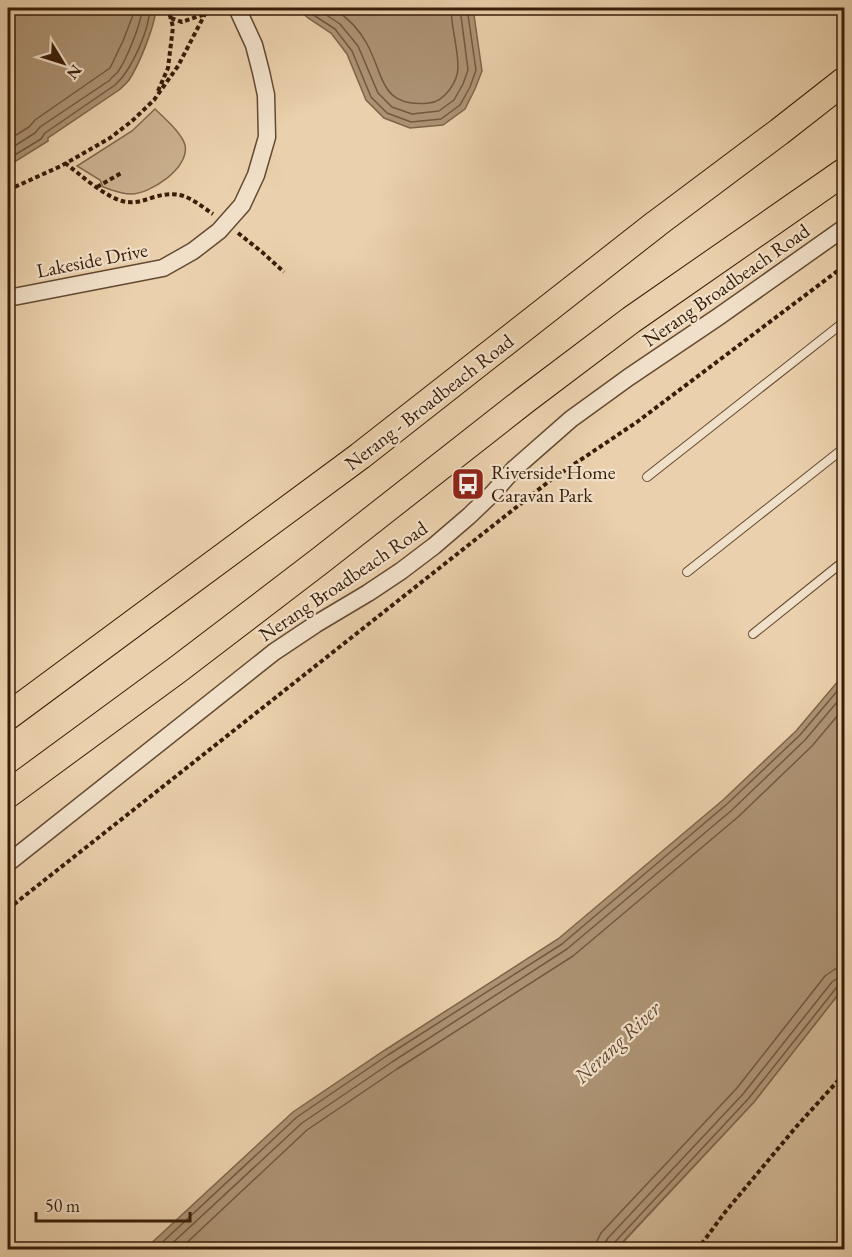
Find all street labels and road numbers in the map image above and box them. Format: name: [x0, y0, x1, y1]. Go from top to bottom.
street label: Nerang Broadbeach Road: [637, 217, 815, 352]
street label: Lakeside Drive: [34, 236, 150, 284]
street label: Nerang - Broadbeach Road: [339, 327, 519, 476]
street label: Nerang Broadbeach Road: [254, 514, 433, 647]

